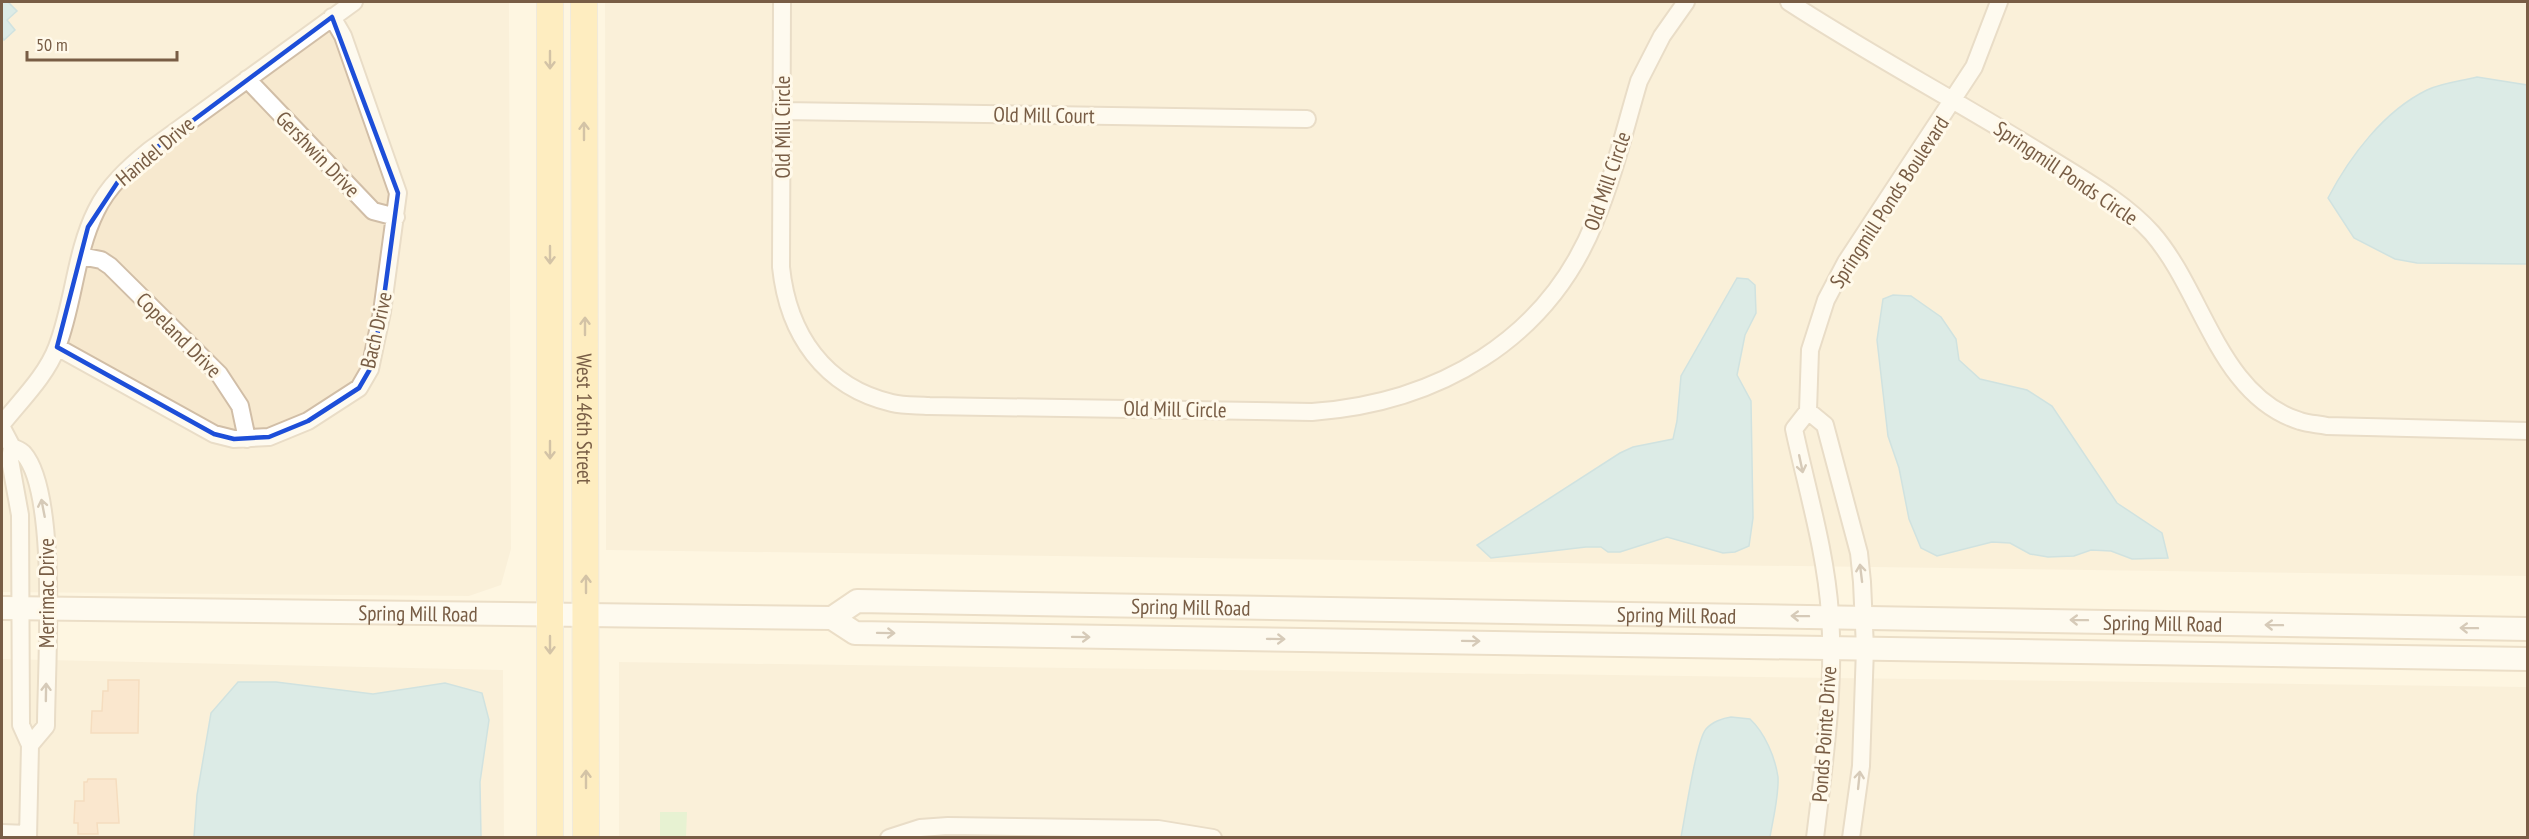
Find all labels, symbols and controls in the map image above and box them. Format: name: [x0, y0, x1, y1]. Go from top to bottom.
scale bar: [27, 24, 177, 62]
text: 50 m: [36, 33, 68, 56]
one-way arrow: [544, 49, 556, 69]
street label: Old Mill Circle: [769, 75, 796, 179]
street label: Old Mill Court: [993, 101, 1095, 129]
street label: Gershwin Drive: [270, 105, 366, 203]
street label: Handel Drive: [110, 110, 200, 192]
street label: Springmill Ponds Boulevard: [1823, 111, 1955, 293]
street label: Springmill Ponds Circle: [1989, 115, 2143, 231]
one-way arrow: [578, 122, 590, 142]
street label: Old Mill Circle: [1577, 128, 1637, 234]
one-way arrow: [544, 244, 556, 264]
street label: Copeland Drive: [131, 287, 227, 383]
street label: Bach Drive: [354, 289, 398, 371]
one-way arrow: [579, 317, 591, 337]
street label: West 146th Street: [571, 354, 599, 485]
street label: Old Mill Circle: [1123, 395, 1227, 423]
one-way arrow: [544, 439, 556, 459]
one-way arrow: [1796, 454, 1808, 473]
one-way arrow: [37, 499, 48, 519]
street label: Merrimac Drive: [33, 538, 60, 648]
one-way arrow: [1855, 564, 1866, 583]
one-way arrow: [580, 575, 592, 595]
street label: Spring Mill Road: [1131, 592, 1251, 621]
street label: Spring Mill Road: [358, 599, 478, 627]
street label: Spring Mill Road: [1617, 600, 1737, 629]
street label: Spring Mill Road: [2103, 608, 2222, 637]
one-way arrow: [1791, 610, 1811, 622]
one-way arrow: [2070, 614, 2090, 626]
one-way arrow: [2265, 619, 2285, 630]
one-way arrow: [2460, 622, 2480, 634]
one-way arrow: [876, 628, 896, 639]
one-way arrow: [1071, 631, 1091, 643]
one-way arrow: [1266, 633, 1286, 645]
one-way arrow: [544, 634, 556, 654]
one-way arrow: [1461, 636, 1481, 647]
street label: Ponds Pointe Drive: [1806, 665, 1842, 803]
one-way arrow: [40, 683, 52, 703]
one-way arrow: [580, 770, 592, 790]
one-way arrow: [1854, 770, 1865, 790]

